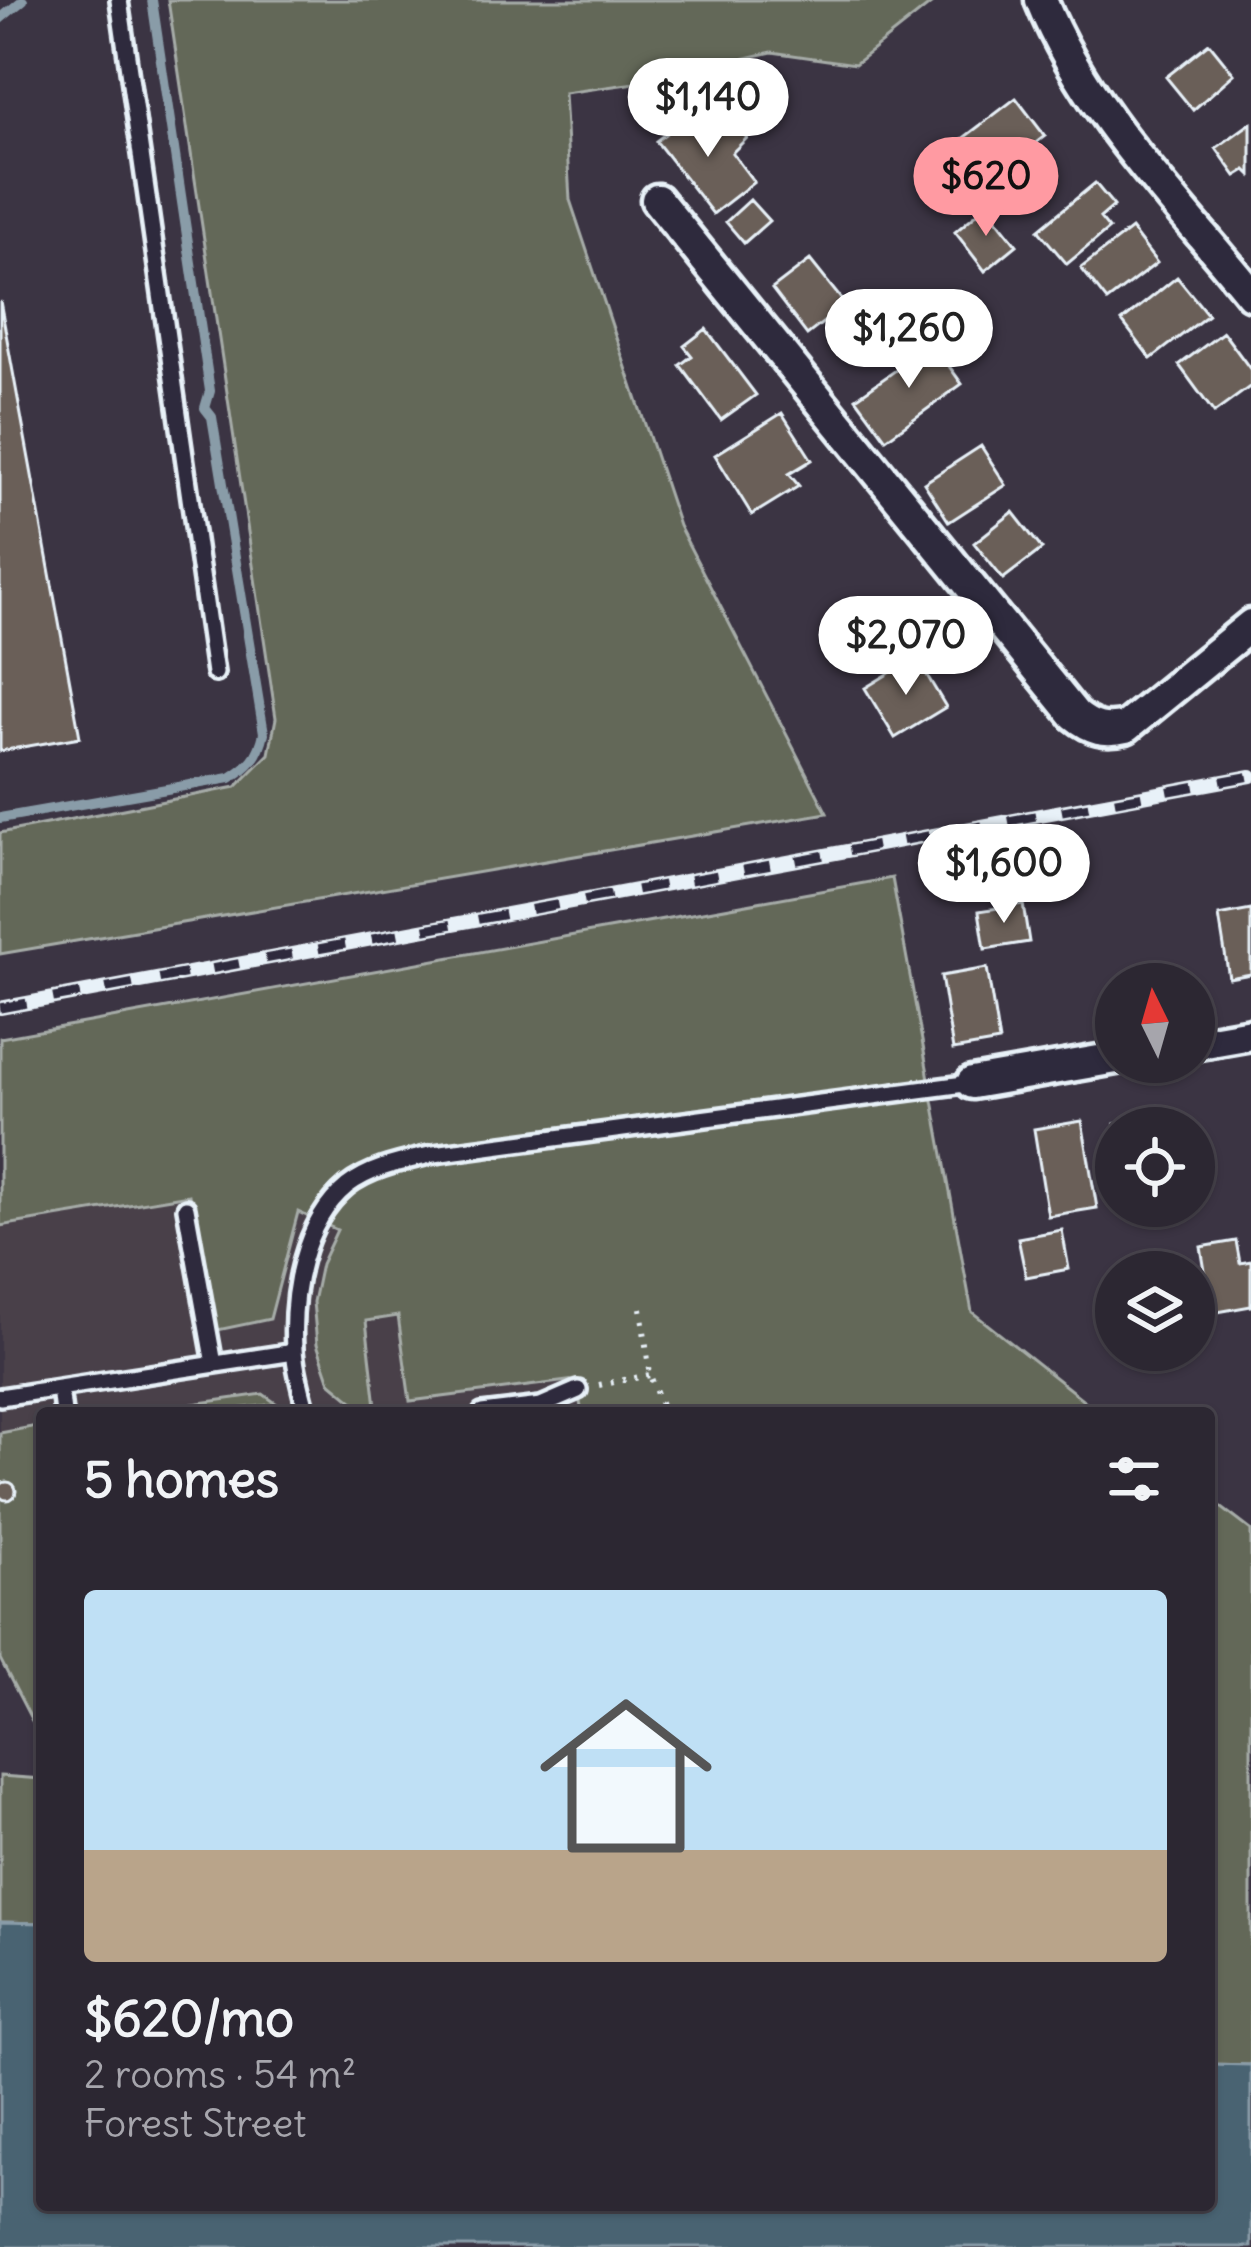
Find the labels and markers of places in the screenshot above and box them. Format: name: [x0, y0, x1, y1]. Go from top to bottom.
pin: $1,140: [610, 58, 806, 160]
pin: $620: [915, 137, 1057, 239]
pin: $1,260: [811, 289, 1007, 391]
pin: $2,070: [808, 596, 1004, 698]
pin: $1,600: [906, 824, 1102, 926]

